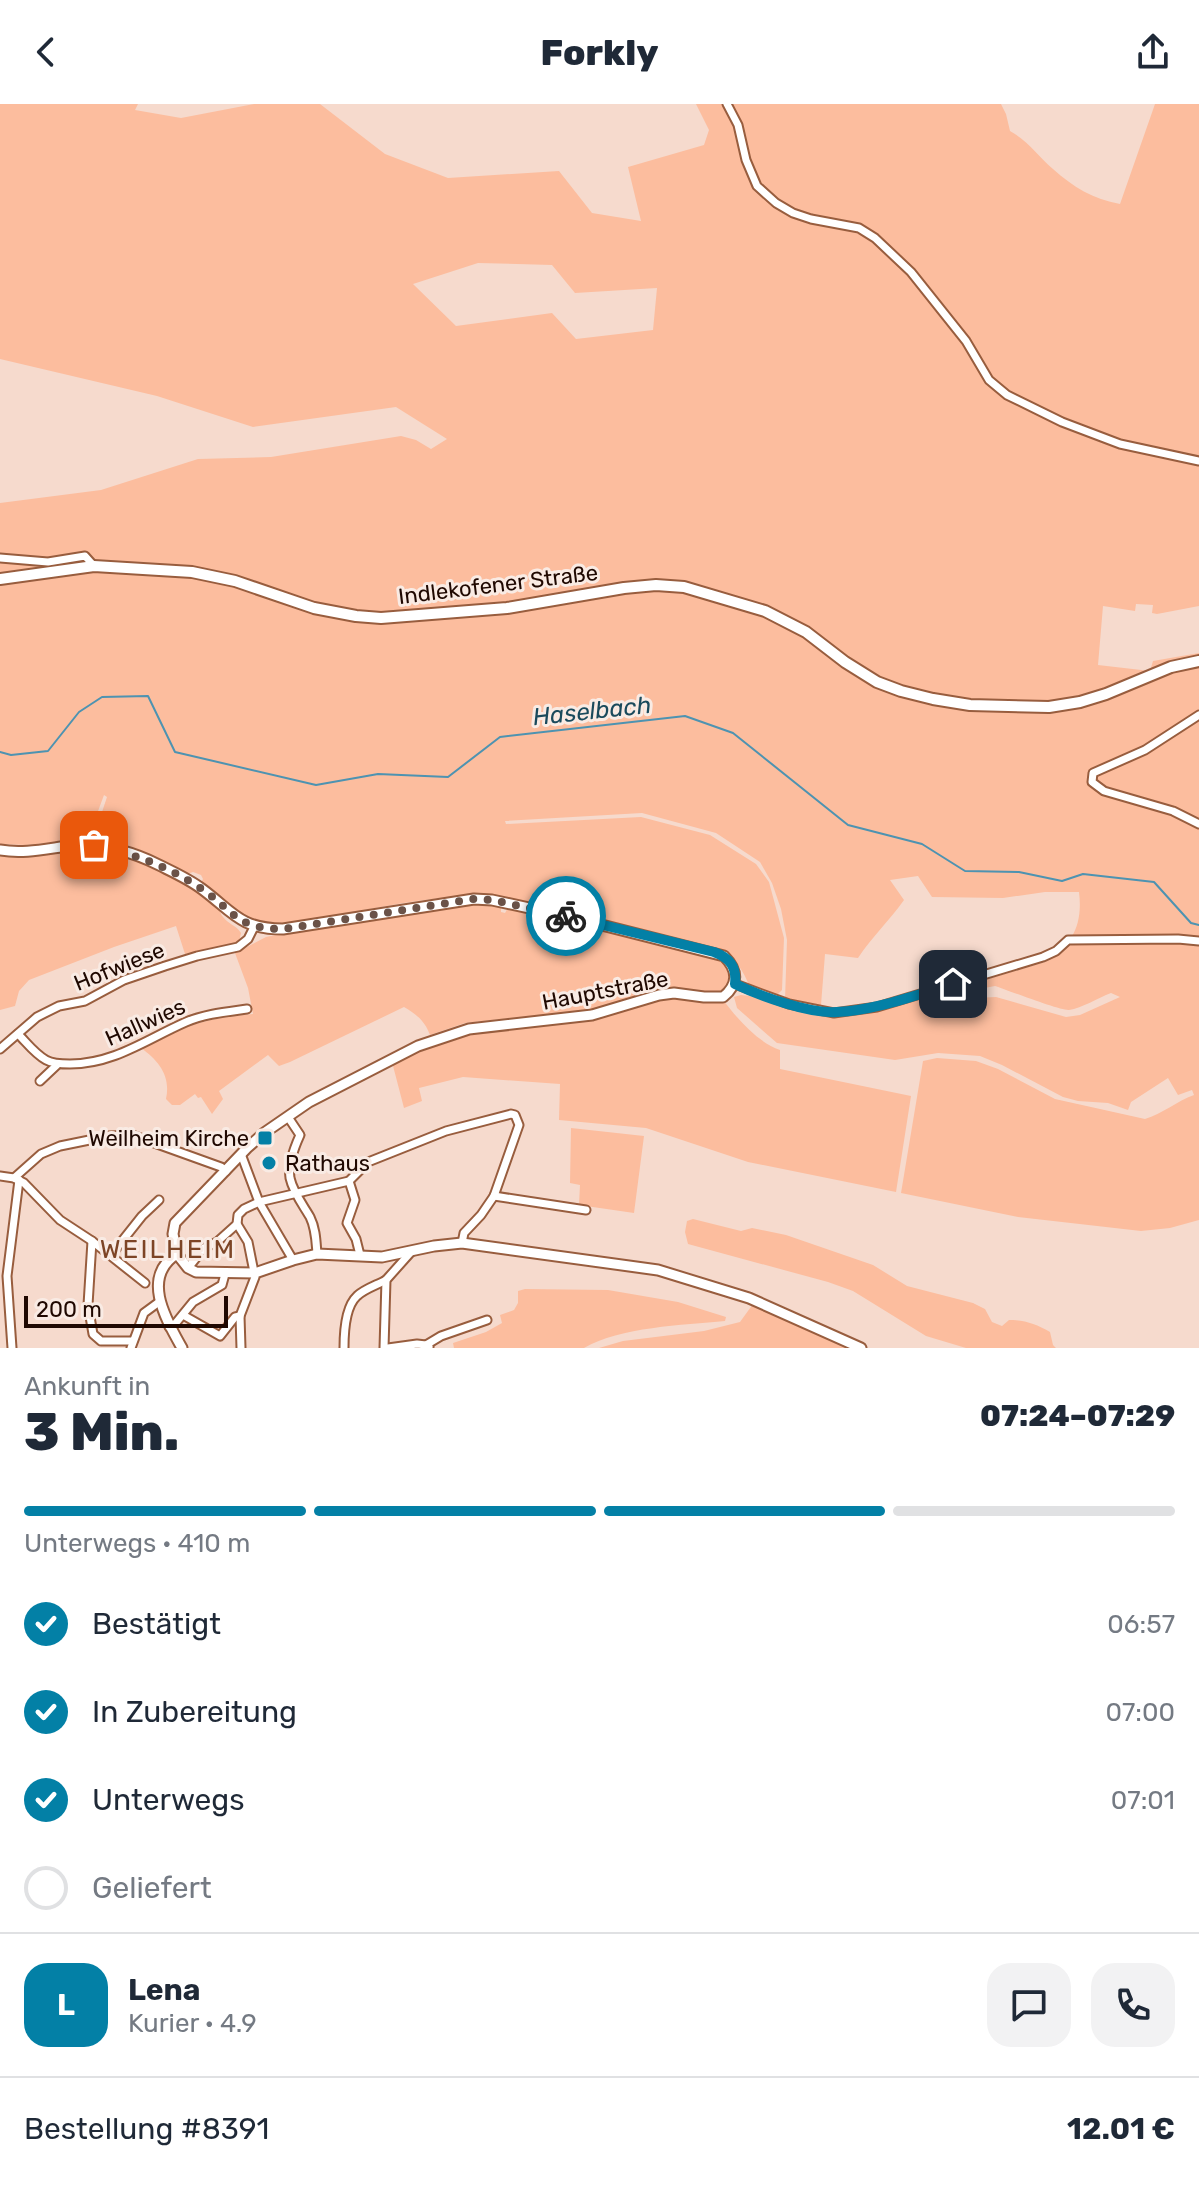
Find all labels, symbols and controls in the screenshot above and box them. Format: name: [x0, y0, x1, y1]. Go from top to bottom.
icon: back: [24, 30, 68, 74]
icon: share: [1131, 30, 1175, 74]
text: Forkly: [541, 31, 658, 74]
street label: Indlekofener Straße: [397, 559, 599, 610]
water label: Haselbach: [531, 691, 653, 731]
pin: [60, 811, 128, 879]
icon: bag: [72, 823, 116, 867]
courier: [526, 876, 606, 956]
icon: bike: [544, 894, 588, 938]
street label: Hofwiese: [70, 936, 169, 997]
pin: [919, 950, 987, 1018]
icon: home: [931, 962, 975, 1006]
street label: Hauptstraße: [540, 965, 671, 1016]
street label: Hallwies: [101, 993, 190, 1052]
place label: Weilheim Kirche: [88, 1125, 249, 1152]
marker: Weilheim Kirche: [256, 1129, 274, 1147]
place label: Rathaus: [285, 1150, 370, 1177]
marker: Rathaus: [260, 1154, 278, 1172]
district label: WEILHEIM: [100, 1234, 236, 1265]
scale bar: [24, 1292, 228, 1328]
text: 200 m: [36, 1296, 102, 1323]
text: Ankunft in: [24, 1371, 150, 1402]
text: 07:24–07:29: [980, 1398, 1175, 1434]
text: 3 Min.: [24, 1401, 179, 1463]
text: Unterwegs · 410 m: [24, 1528, 250, 1559]
icon: check: [24, 1602, 68, 1646]
text: Bestätigt: [92, 1606, 221, 1642]
text: 06:57: [1107, 1609, 1175, 1640]
icon: check: [24, 1690, 68, 1734]
text: In Zubereitung: [92, 1694, 297, 1730]
text: 07:00: [1105, 1697, 1175, 1728]
icon: check: [24, 1778, 68, 1822]
text: Unterwegs: [92, 1782, 245, 1818]
text: 07:01: [1111, 1785, 1175, 1816]
text: Geliefert: [92, 1870, 212, 1906]
button: chat: [987, 1963, 1071, 2047]
button: phone: [1091, 1963, 1175, 2047]
text: Lena: [128, 1972, 201, 2008]
text: L: [57, 1987, 75, 2023]
text: Kurier · 4.9: [128, 2008, 257, 2039]
text: Bestellung #8391: [24, 2111, 269, 2147]
text: 12.01 €: [1067, 2111, 1175, 2147]

